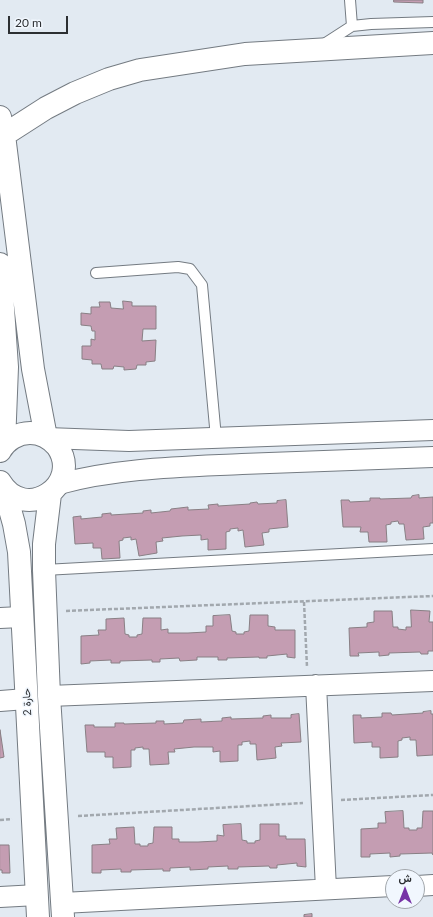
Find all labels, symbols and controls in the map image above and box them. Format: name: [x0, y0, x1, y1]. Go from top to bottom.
scale bar: [10, 8, 70, 34]
text: 20 m: [15, 15, 42, 30]
street label: حارة 2: [20, 688, 34, 716]
north arrow: [385, 869, 425, 909]
text: ش: [398, 871, 412, 884]

